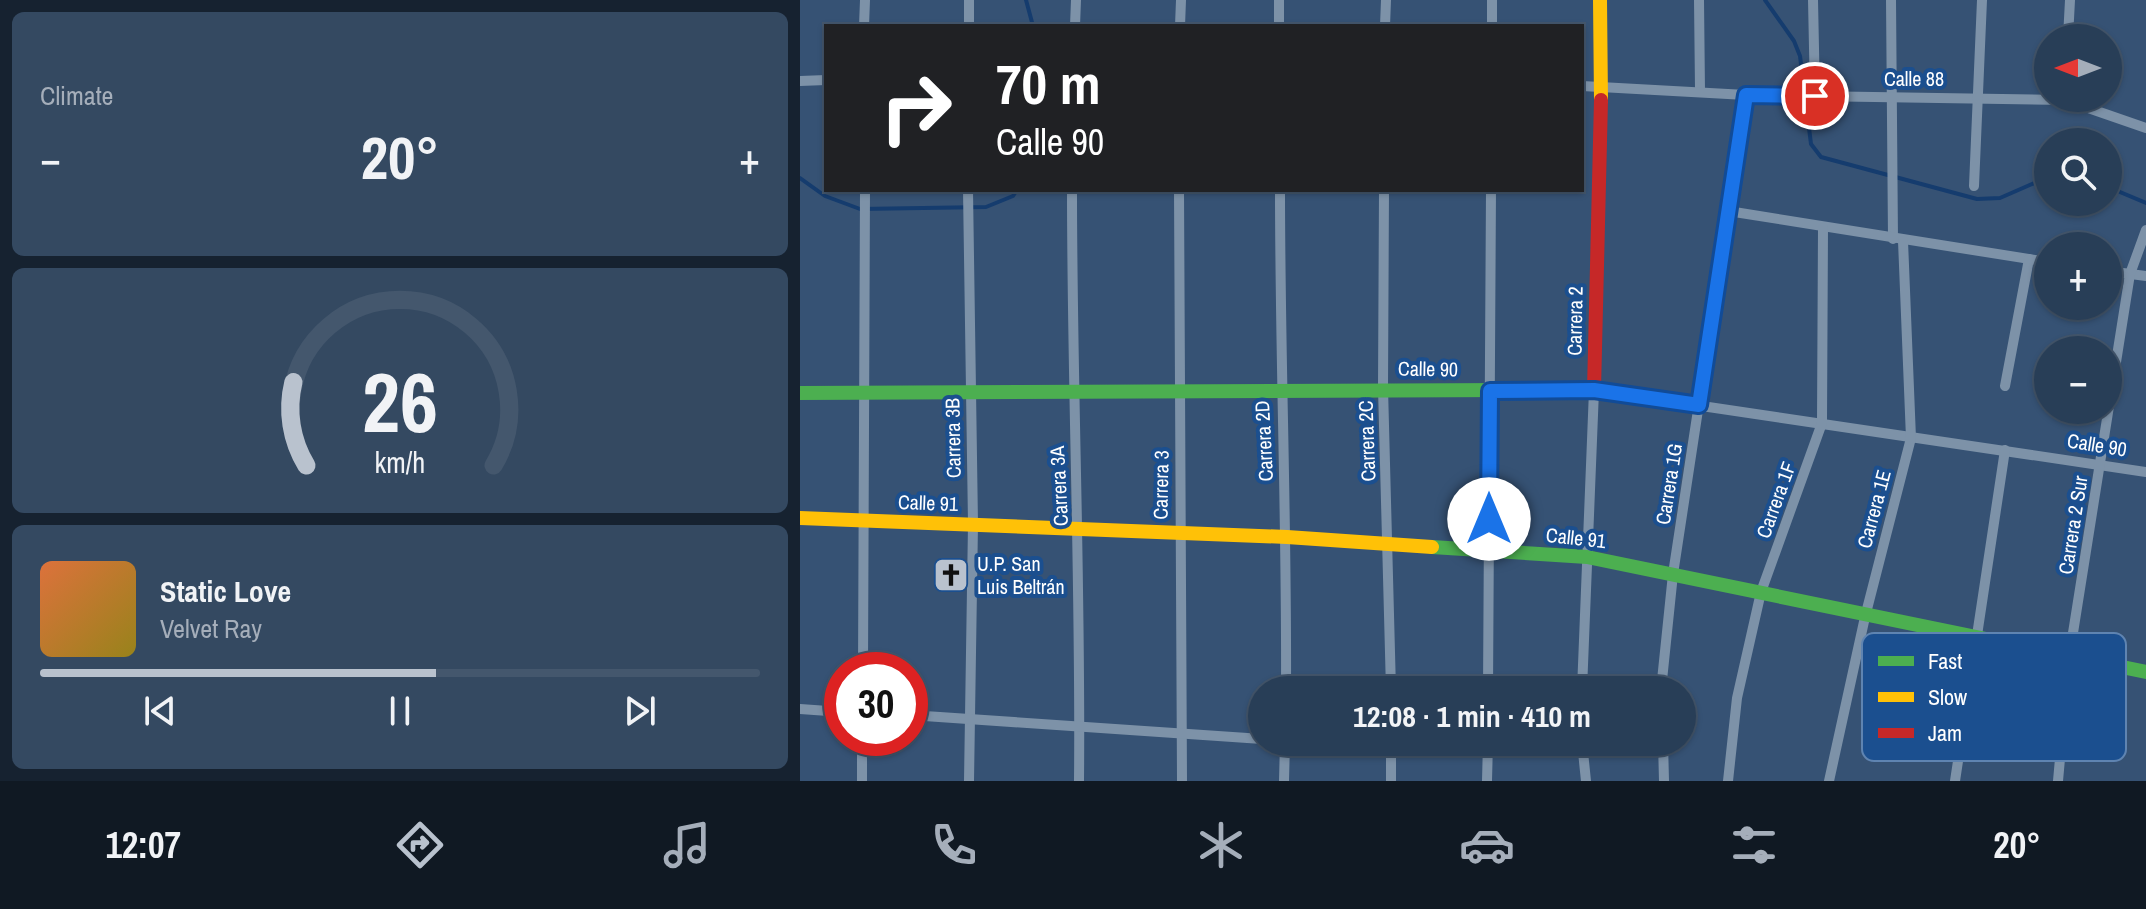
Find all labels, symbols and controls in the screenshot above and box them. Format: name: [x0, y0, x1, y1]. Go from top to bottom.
north arrow: [2034, 24, 2122, 112]
map controls: [2034, 24, 2122, 424]
text: 70 m: [996, 46, 1101, 121]
icon: right: [864, 56, 968, 160]
pin: [1781, 62, 1849, 130]
street label: Calle 88: [1884, 65, 1944, 92]
icon: arrive: [1793, 74, 1837, 118]
text: Climate: [40, 78, 113, 113]
text: 20°: [361, 117, 439, 198]
text: Calle 90: [996, 118, 1104, 166]
text: −: [40, 128, 61, 188]
text: +: [739, 128, 760, 188]
button: search: [2034, 128, 2122, 216]
button: +: [2034, 232, 2122, 320]
street label: Carrera 2: [1560, 286, 1589, 356]
button: −: [2034, 336, 2122, 424]
text: 26: [362, 346, 438, 458]
street label: Calle 90: [1398, 354, 1458, 383]
street label: Carrera 3B: [938, 398, 967, 478]
street label: Carrera 2D: [1248, 400, 1279, 482]
street label: Carrera 2C: [1352, 400, 1381, 482]
street label: Calle 90: [2065, 426, 2129, 463]
street label: Carrera 1G: [1649, 441, 1688, 527]
text: km/h: [375, 444, 425, 483]
street label: Carrera 3A: [1043, 445, 1074, 527]
street label: Carrera 3: [1146, 450, 1175, 520]
street label: Carrera 1F: [1749, 458, 1802, 542]
street label: Carrera 1E: [1850, 467, 1897, 551]
street label: Carrera 2 Sur: [2051, 473, 2094, 576]
position arrow: [1447, 477, 1531, 561]
street label: Calle 91: [897, 488, 959, 517]
street label: Calle 91: [1545, 521, 1607, 554]
place label: U.P. San Luis Beltrán: [977, 550, 1065, 600]
church icon: U.P. San Luis Beltrán: [932, 556, 970, 594]
text: Static Love: [160, 571, 291, 611]
text: Velvet Ray: [160, 611, 262, 646]
legend: [1862, 633, 2126, 761]
text: Fast: [1928, 646, 1962, 676]
speed limit sign: 30: [824, 652, 928, 756]
text: Slow: [1928, 682, 1967, 712]
icon: previous: [138, 689, 182, 733]
icon: pause: [378, 689, 422, 733]
icon: next: [618, 689, 662, 733]
text: 12:08 · 1 min · 410 m: [1353, 696, 1591, 736]
text: Jam: [1928, 718, 1962, 748]
icon: directions: [392, 817, 448, 873]
icon: music: [659, 817, 715, 873]
icon: phone: [926, 817, 982, 873]
icon: climate: [1193, 817, 1249, 873]
icon: car: [1459, 817, 1515, 873]
icon: filters: [1726, 817, 1782, 873]
text: 12:07: [105, 821, 181, 869]
text: 20°: [1993, 821, 2041, 869]

